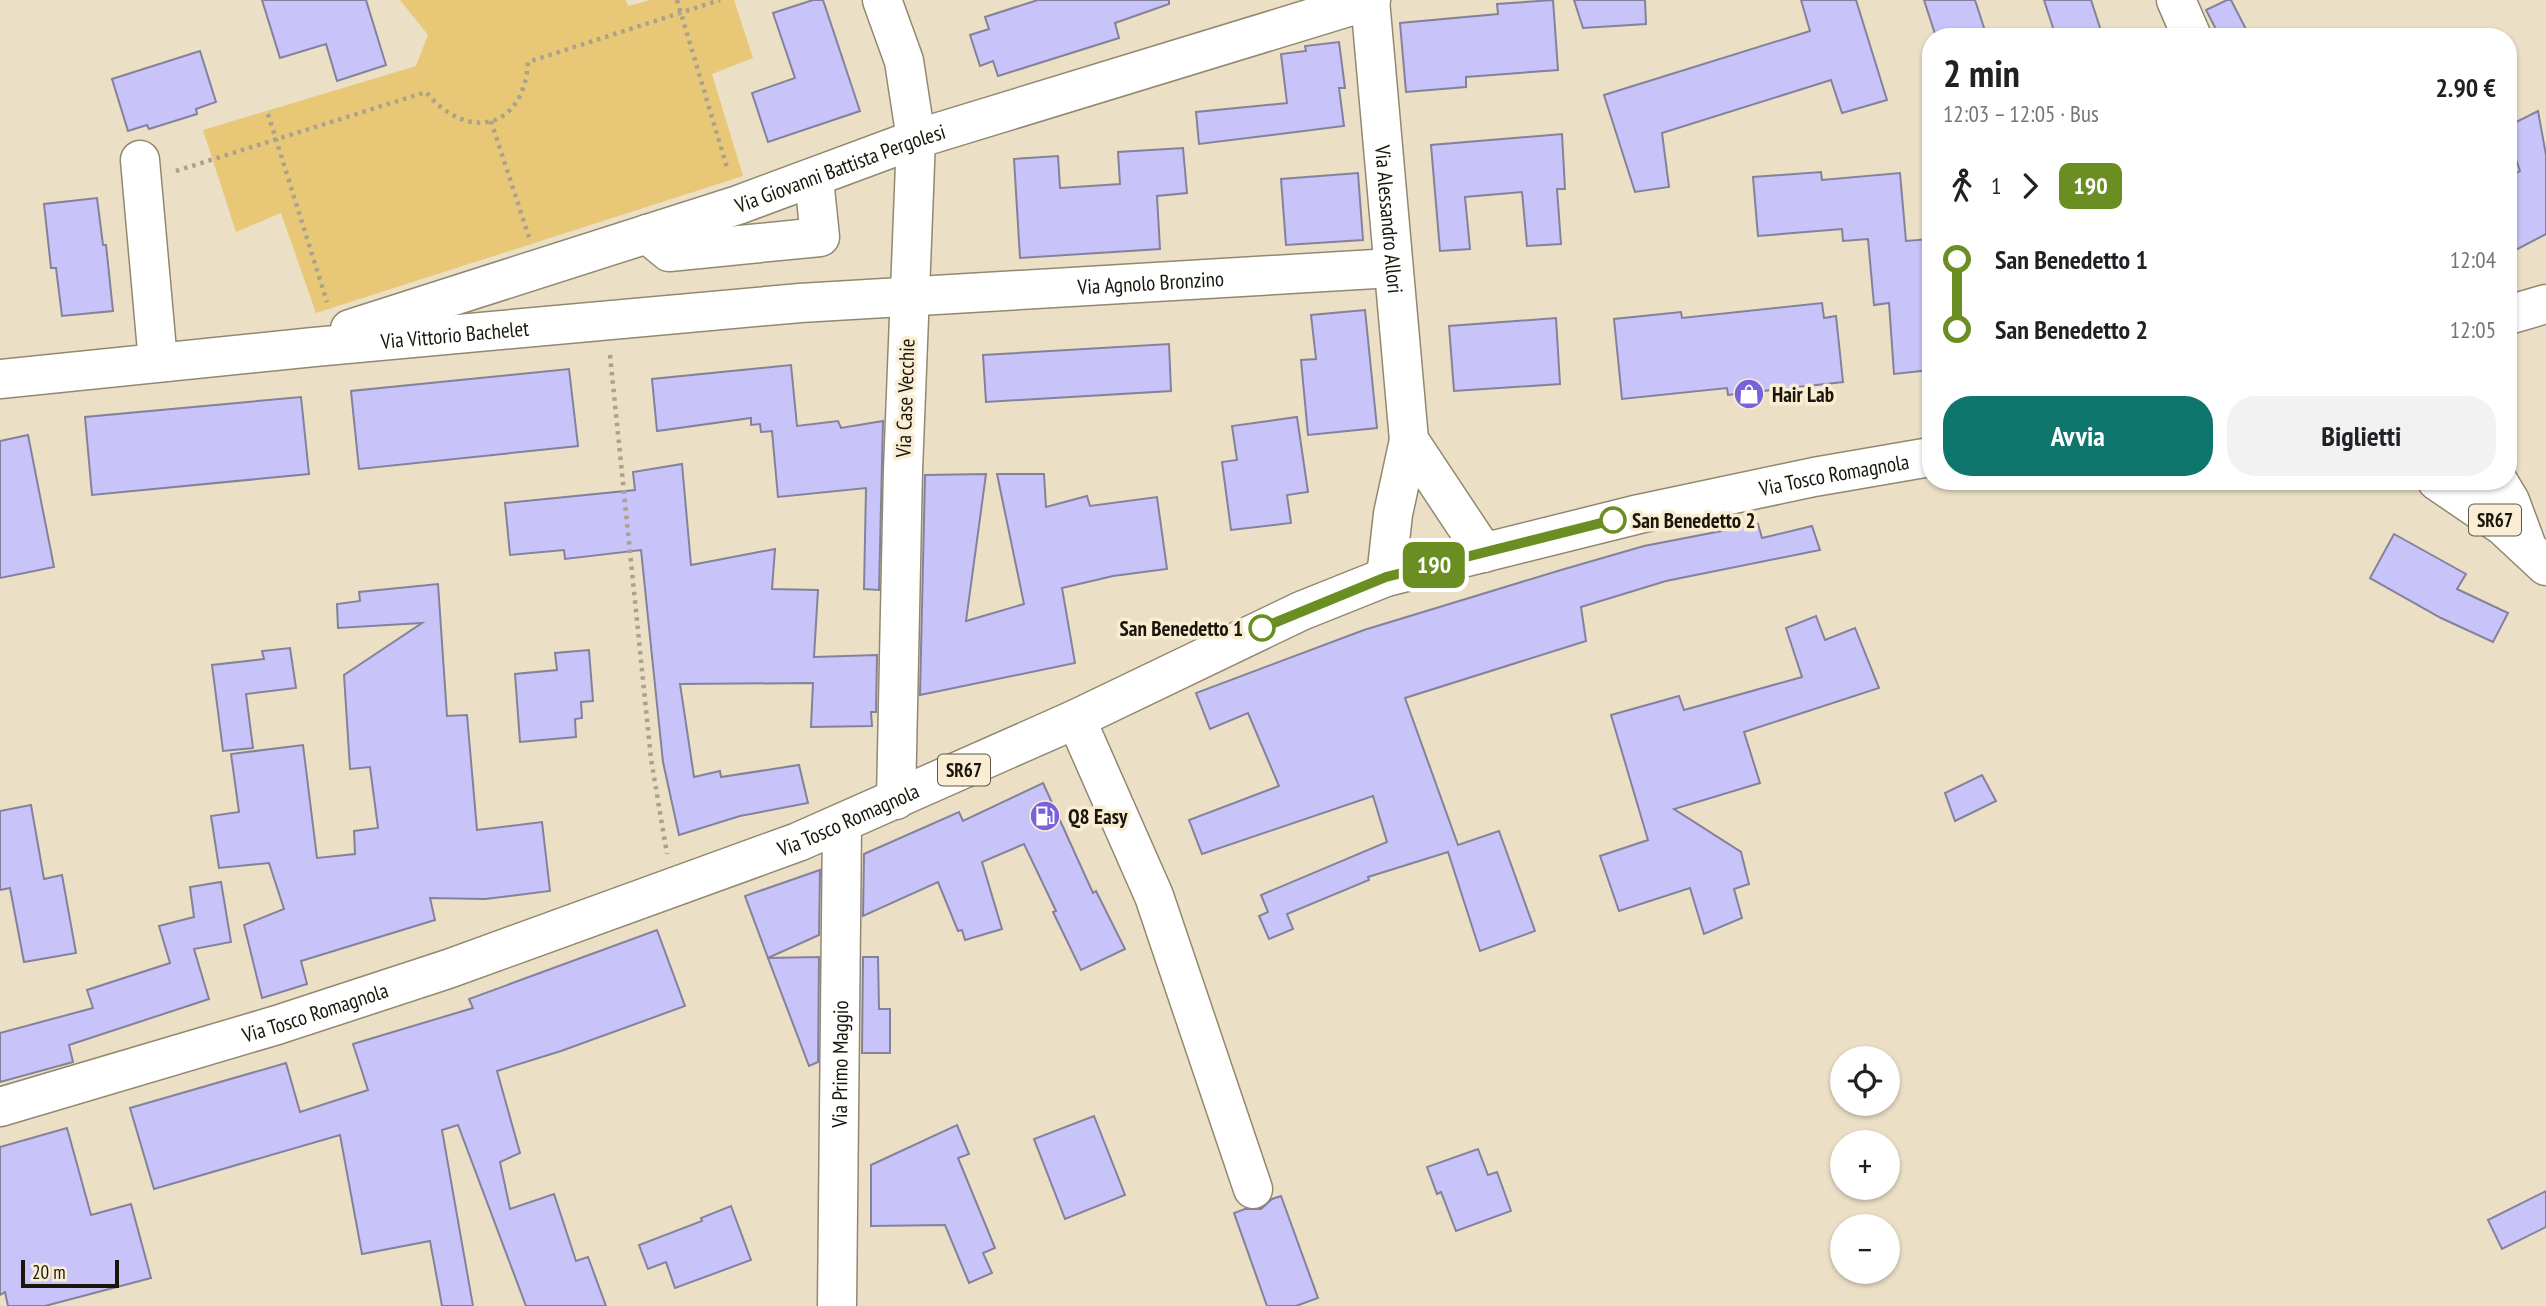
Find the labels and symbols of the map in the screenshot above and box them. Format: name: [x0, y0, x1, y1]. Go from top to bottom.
street label: Via Giovanni Battista Pergolesi: [730, 117, 948, 219]
street label: Via Alessandro Allori: [1369, 143, 1409, 295]
street label: Via Agnolo Bronzino: [1076, 264, 1225, 300]
street label: Via Vittorio Bachelet: [379, 314, 530, 354]
street label: Via Case Vecchie: [889, 338, 921, 459]
shop icon: Hair Lab: [1732, 377, 1766, 411]
place label: Hair Lab: [1772, 381, 1834, 408]
street label: Via Tosco Romagnola: [1756, 447, 1911, 502]
road number: SR67: [2469, 505, 2521, 536]
marker: San Benedetto 2: [1600, 507, 1626, 533]
place label: San Benedetto 2: [1632, 507, 1755, 534]
line badge: 190: [1394, 542, 1474, 588]
place label: San Benedetto 1: [1120, 615, 1243, 642]
marker: San Benedetto 1: [1249, 615, 1275, 641]
road number: SR67: [938, 754, 990, 786]
street label: Via Tosco Romagnola: [773, 777, 923, 862]
fuel station icon: Q8 Easy: [1028, 799, 1062, 833]
place label: Q8 Easy: [1068, 803, 1128, 830]
street label: Via Tosco Romagnola: [238, 976, 391, 1048]
street label: Via Primo Maggio: [825, 1000, 854, 1129]
scale bar: [21, 1257, 119, 1289]

